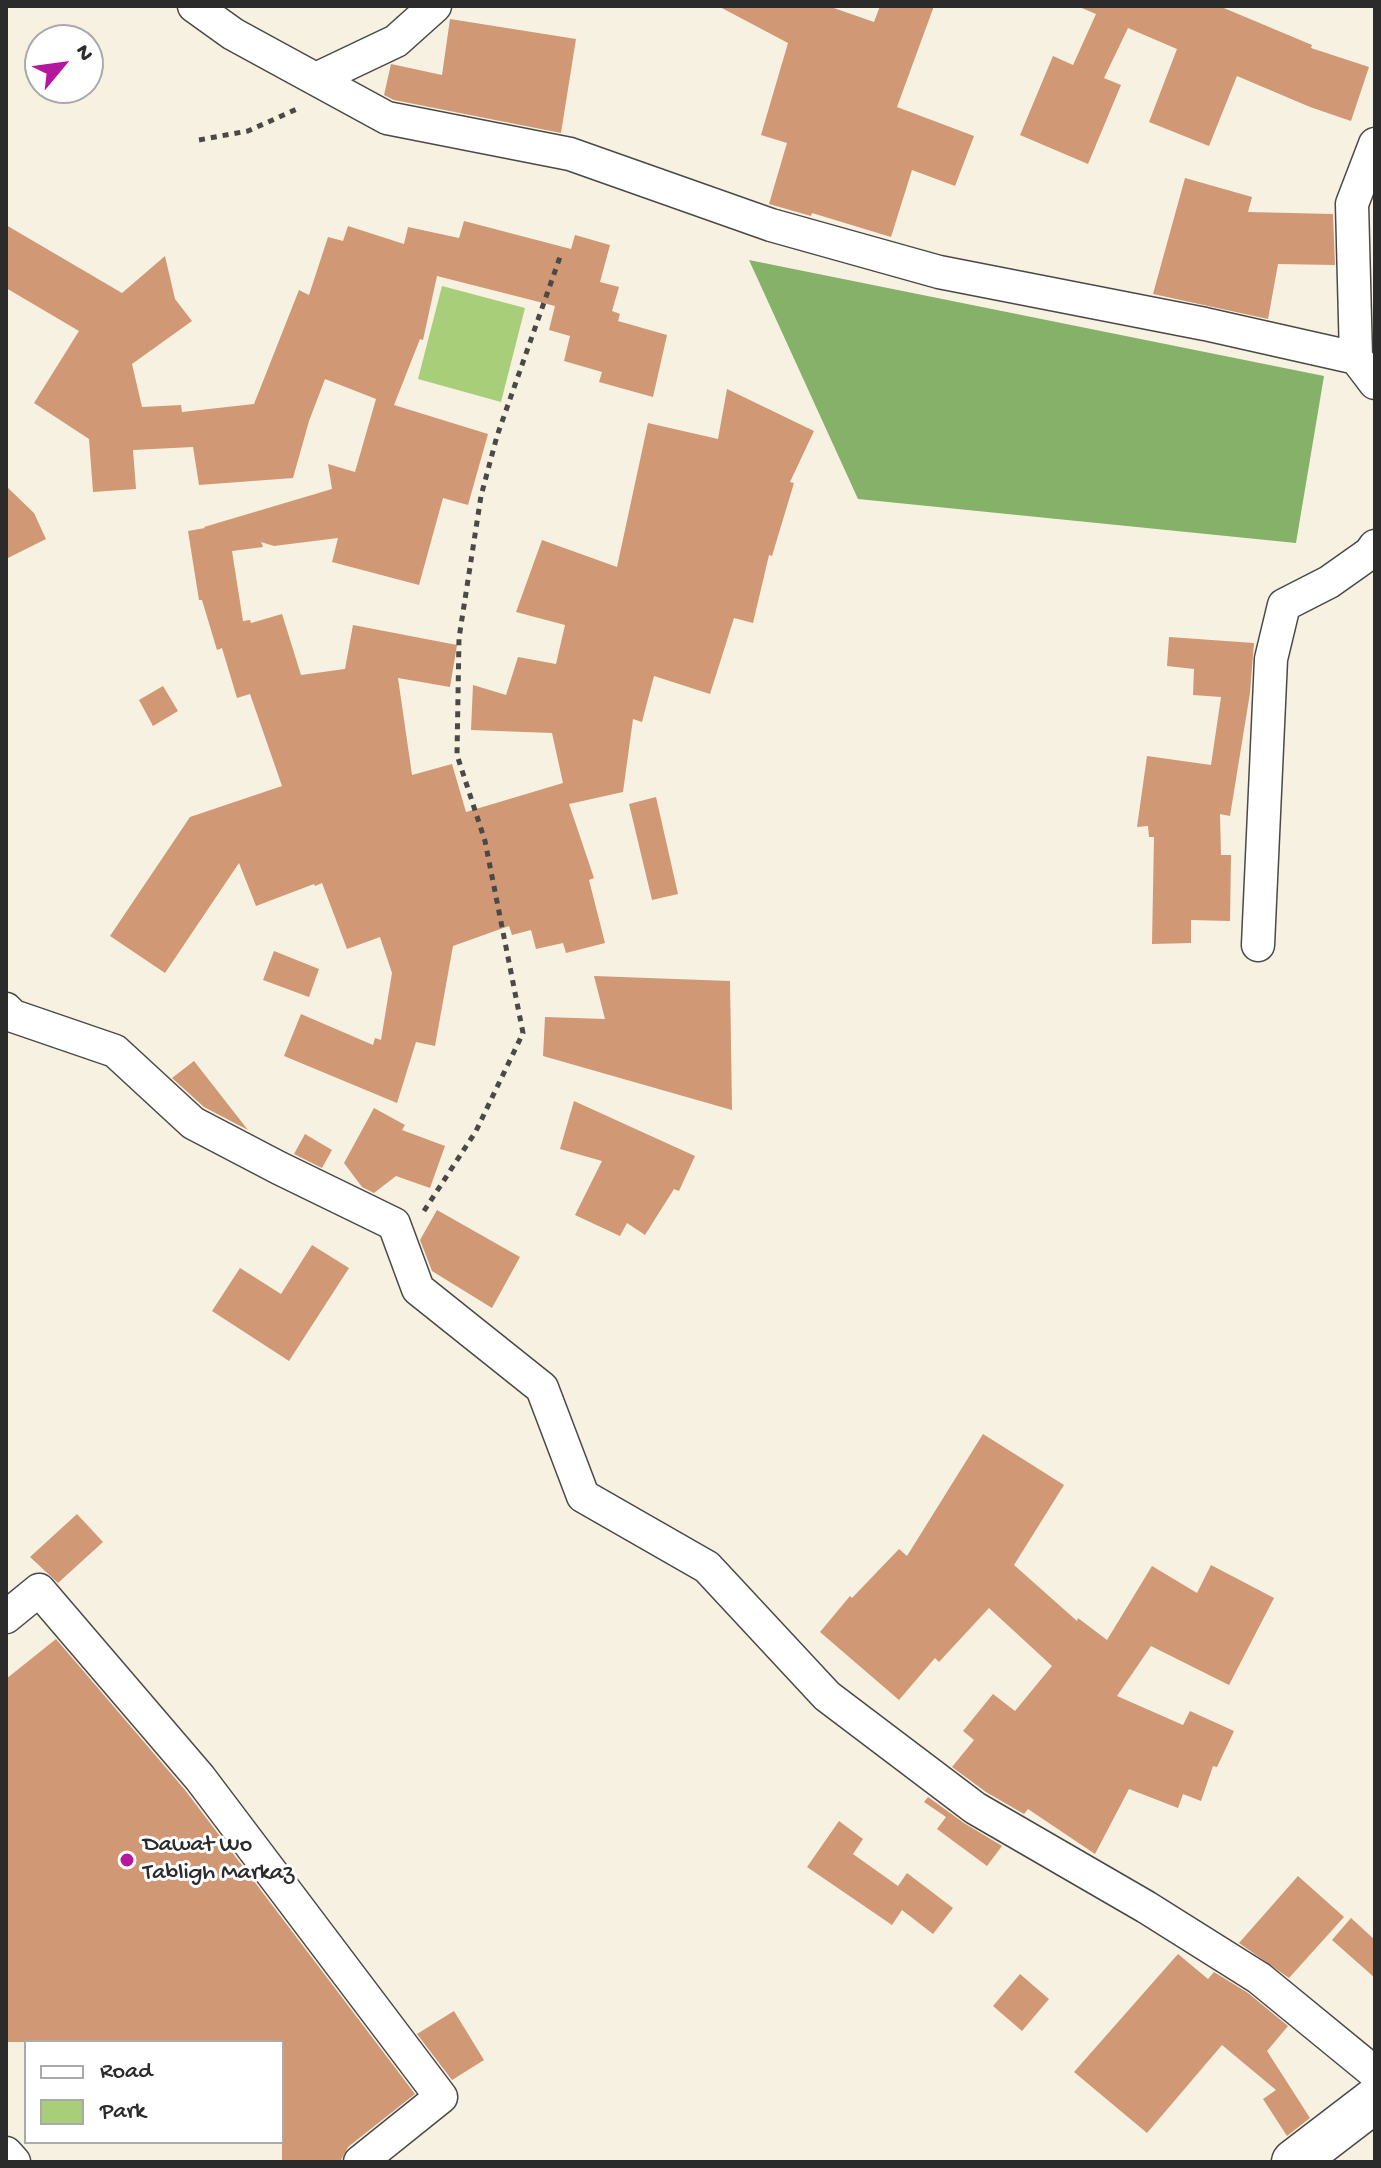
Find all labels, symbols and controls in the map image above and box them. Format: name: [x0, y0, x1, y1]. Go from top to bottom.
north arrow: [24, 24, 104, 104]
text: N: [68, 41, 98, 66]
place label: Dawat Wo Tabligh Markaz: [143, 1832, 294, 1888]
marker: Dawat Wo Tabligh Markaz: [118, 1851, 136, 1869]
legend: [24, 2040, 284, 2144]
text: Road: [100, 2058, 152, 2087]
text: Park: [100, 2098, 146, 2127]

